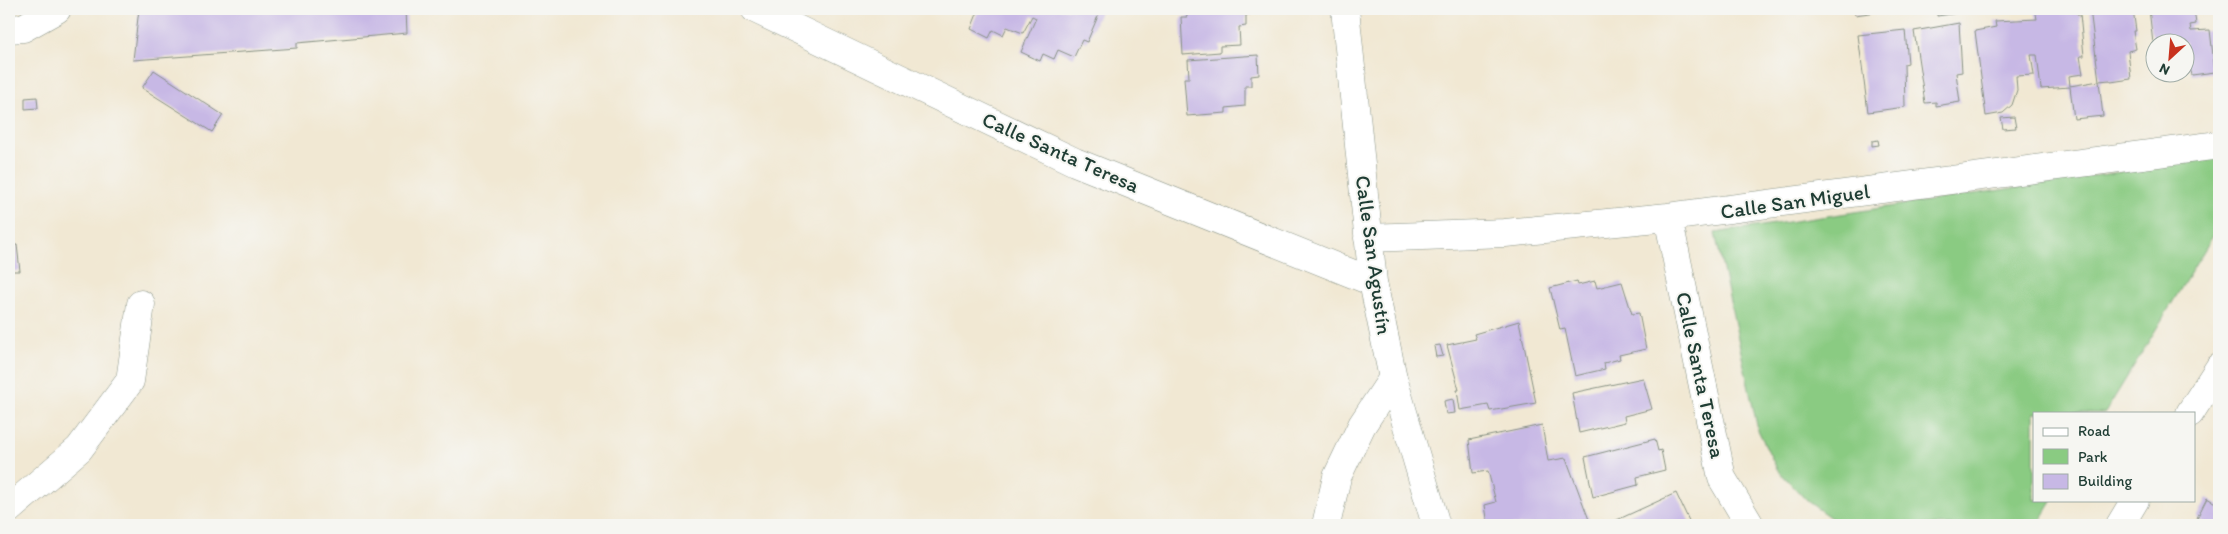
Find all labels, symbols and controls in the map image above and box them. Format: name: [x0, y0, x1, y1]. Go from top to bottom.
north arrow: [2146, 32, 2196, 82]
text: N: [2157, 60, 2172, 79]
street label: Calle Santa Teresa: [979, 106, 1144, 198]
street label: Calle San Agustín: [1350, 174, 1398, 336]
street label: Calle San Miguel: [1719, 178, 1871, 224]
street label: Calle Santa Teresa: [1671, 290, 1731, 460]
legend: [2033, 412, 2196, 502]
text: Road: [2078, 422, 2111, 440]
text: Park: [2078, 448, 2108, 466]
text: Building: [2078, 472, 2132, 490]

